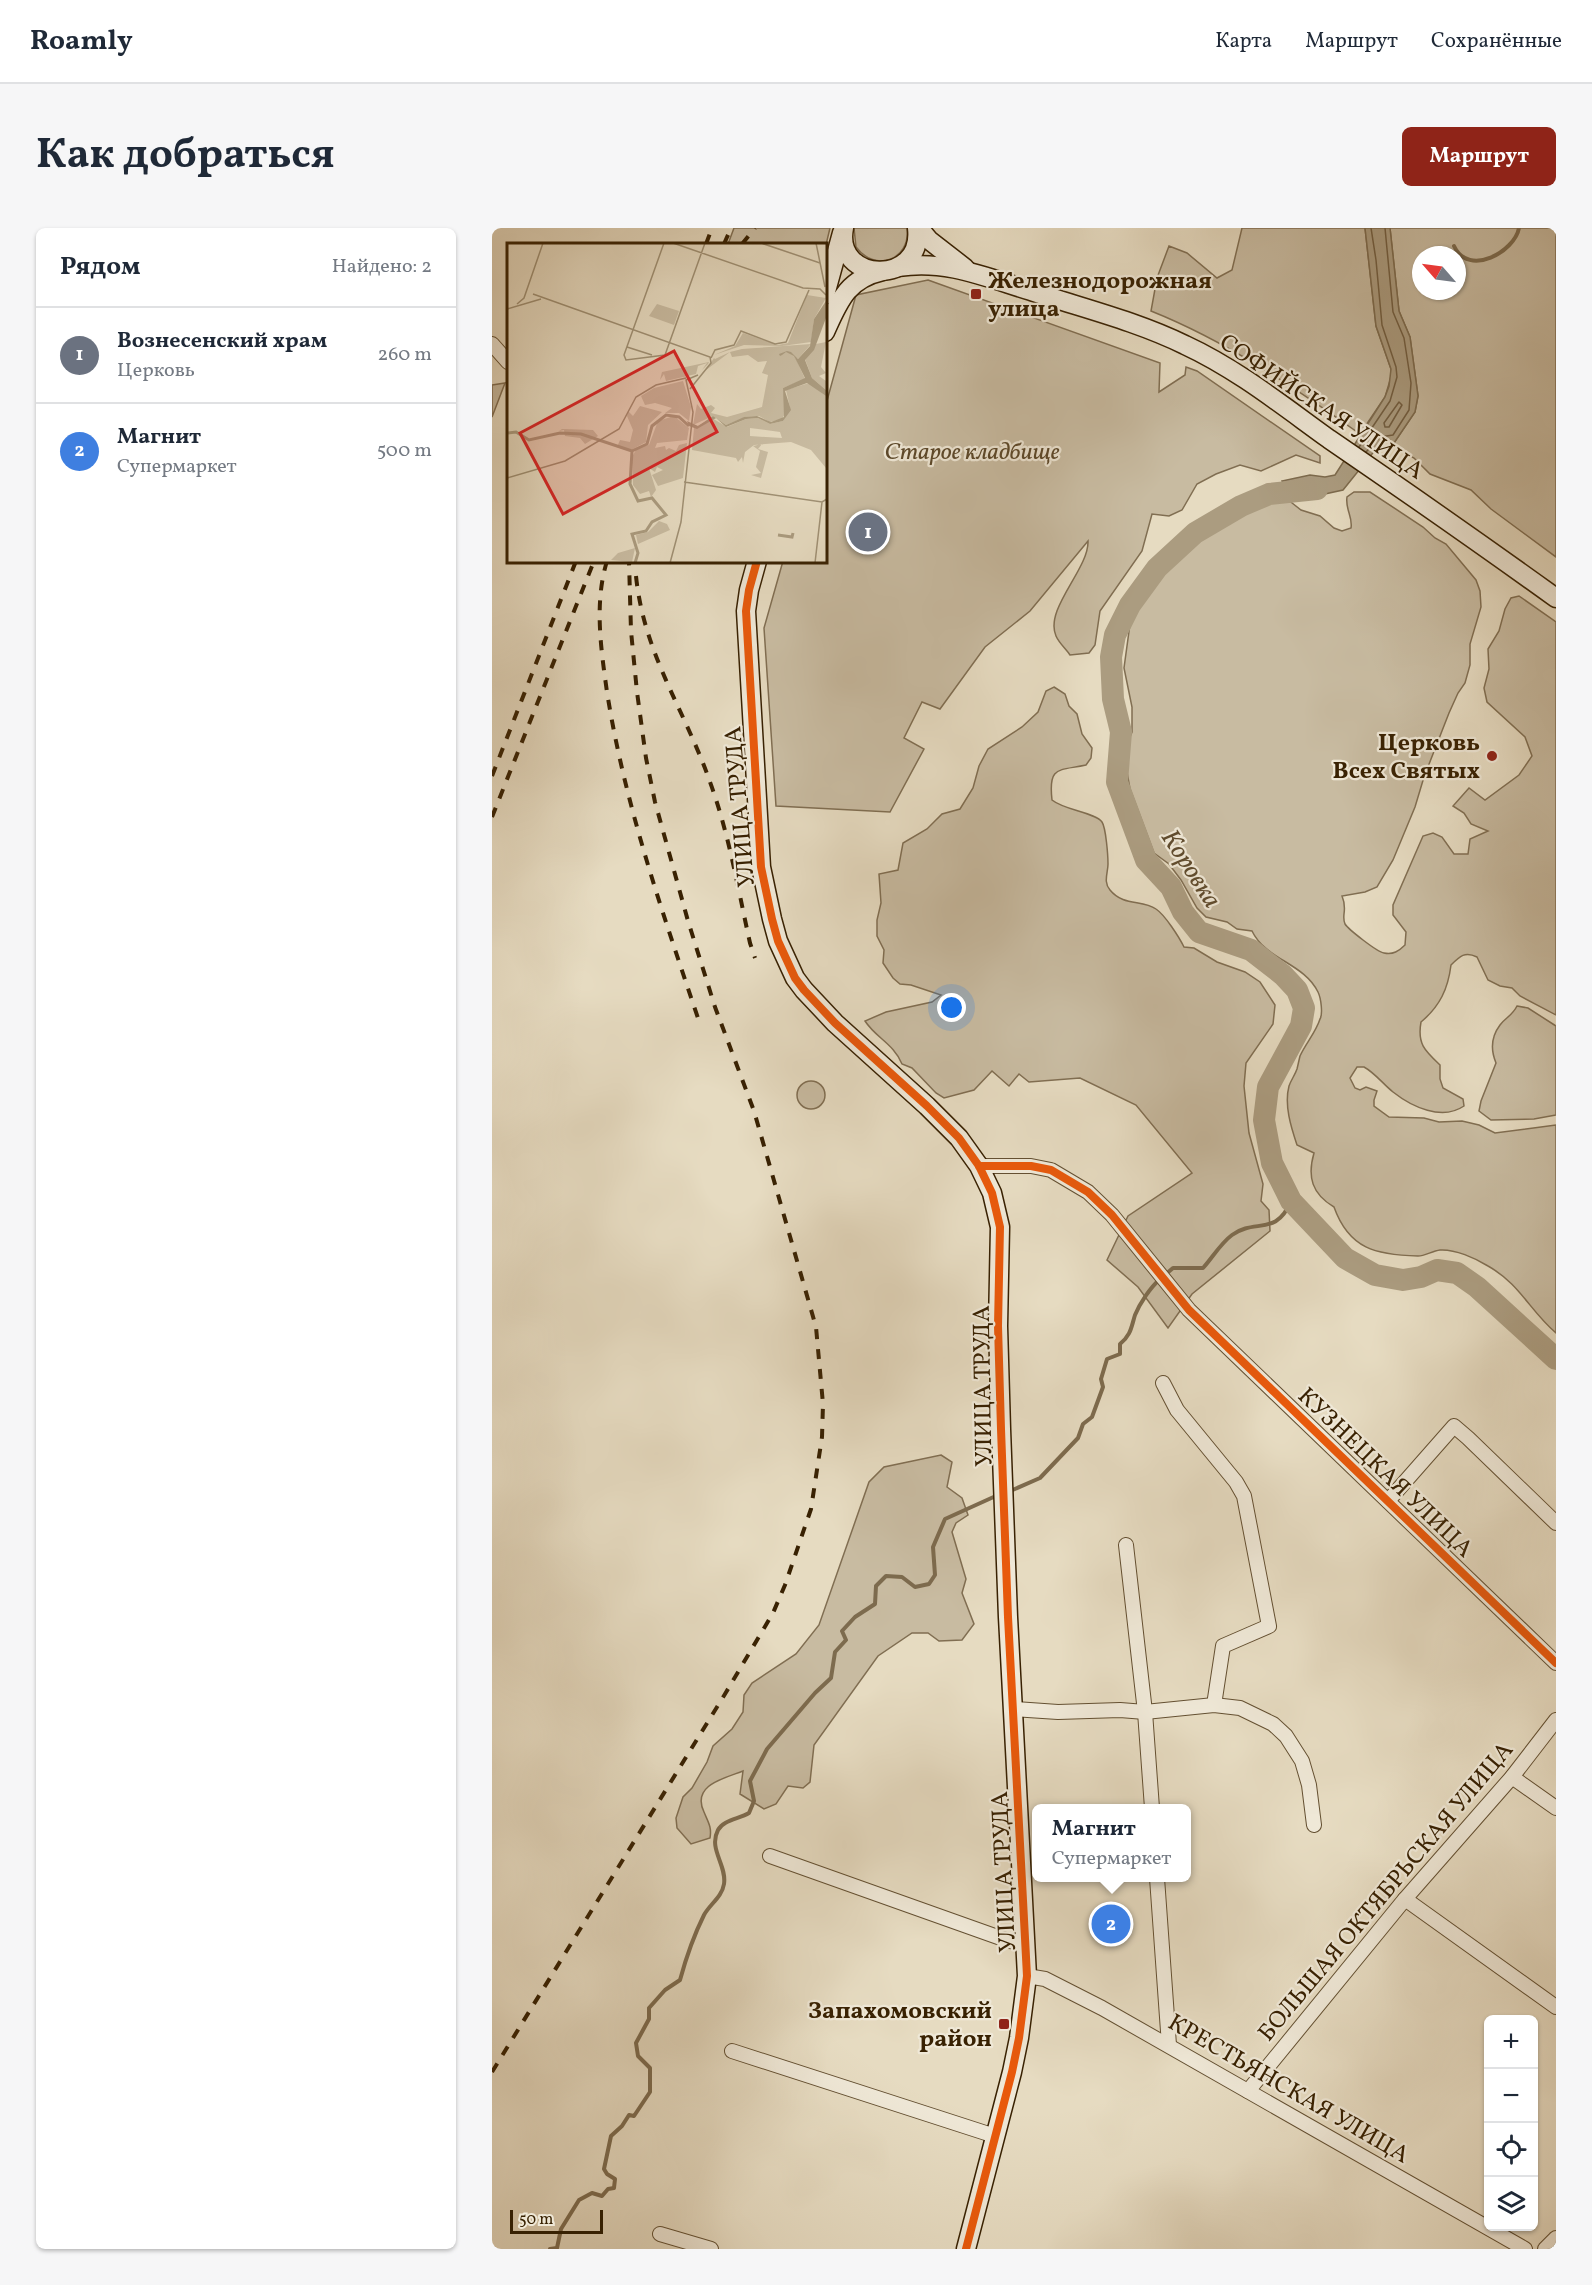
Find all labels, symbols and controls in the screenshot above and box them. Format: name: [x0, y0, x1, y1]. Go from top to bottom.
text: Roamly: [30, 22, 133, 61]
text: Карта: [1215, 27, 1272, 56]
text: Маршрут: [1305, 27, 1398, 56]
text: Сохранённые: [1431, 27, 1562, 56]
text: Как добраться: [36, 127, 335, 186]
button: Маршрут: [1402, 127, 1556, 186]
inset map: [507, 243, 826, 562]
north arrow: [1412, 246, 1466, 300]
text: Рядом: [60, 249, 140, 285]
text: Найдено: 2: [332, 253, 432, 281]
place label: Железнодорожная улица: [988, 265, 1212, 327]
marker: Железнодорожная улица: [969, 287, 983, 301]
text: Вознесенский храм: [117, 326, 327, 357]
street label: СОФИЙСКАЯ УЛИЦА: [1212, 326, 1430, 489]
text: 1: [75, 341, 84, 369]
text: 260 m: [377, 341, 432, 369]
text: Церковь: [117, 357, 195, 385]
text: Магнит: [117, 422, 201, 453]
park label: Старое кладбище: [884, 436, 1060, 470]
text: 2: [74, 437, 85, 465]
text: 500 m: [377, 437, 432, 465]
text: Супермаркет: [117, 453, 237, 481]
pin: 1: [848, 510, 887, 554]
street label: УЛИЦА ТРУДА: [717, 725, 765, 889]
place label: Церковь Всех Святых: [1333, 727, 1480, 789]
marker: Церковь Всех Святых: [1485, 749, 1499, 763]
water label: Коровка: [1151, 823, 1229, 916]
your location: [937, 993, 966, 1022]
street label: УЛИЦА ТРУДА: [966, 1305, 1002, 1467]
street label: КУЗНЕЦКАЯ УЛИЦА: [1289, 1380, 1480, 1567]
street label: БОЛЬШАЯ ОКТЯБРЬСКАЯ УЛИЦА: [1251, 1735, 1522, 2049]
street label: УЛИЦА ТРУДА: [984, 1790, 1026, 1953]
popup: [1032, 1804, 1191, 1882]
text: Магнит: [1052, 1814, 1136, 1845]
text: Супермаркет: [1052, 1845, 1171, 1873]
pin: 2: [1092, 1902, 1130, 1946]
place label: Запахомовский район: [808, 1995, 992, 2057]
street label: КРЕСТЬЯНСКАЯ УЛИЦА: [1161, 2007, 1415, 2173]
map controls: [1484, 2015, 1538, 2231]
button: +: [1484, 2015, 1538, 2069]
marker: Запахомовский район: [997, 2017, 1011, 2031]
button: −: [1484, 2069, 1538, 2123]
button: locate: [1484, 2123, 1538, 2177]
button: layers: [1484, 2177, 1538, 2231]
scale bar: [510, 2207, 603, 2234]
text: 50 m: [519, 2209, 553, 2231]

